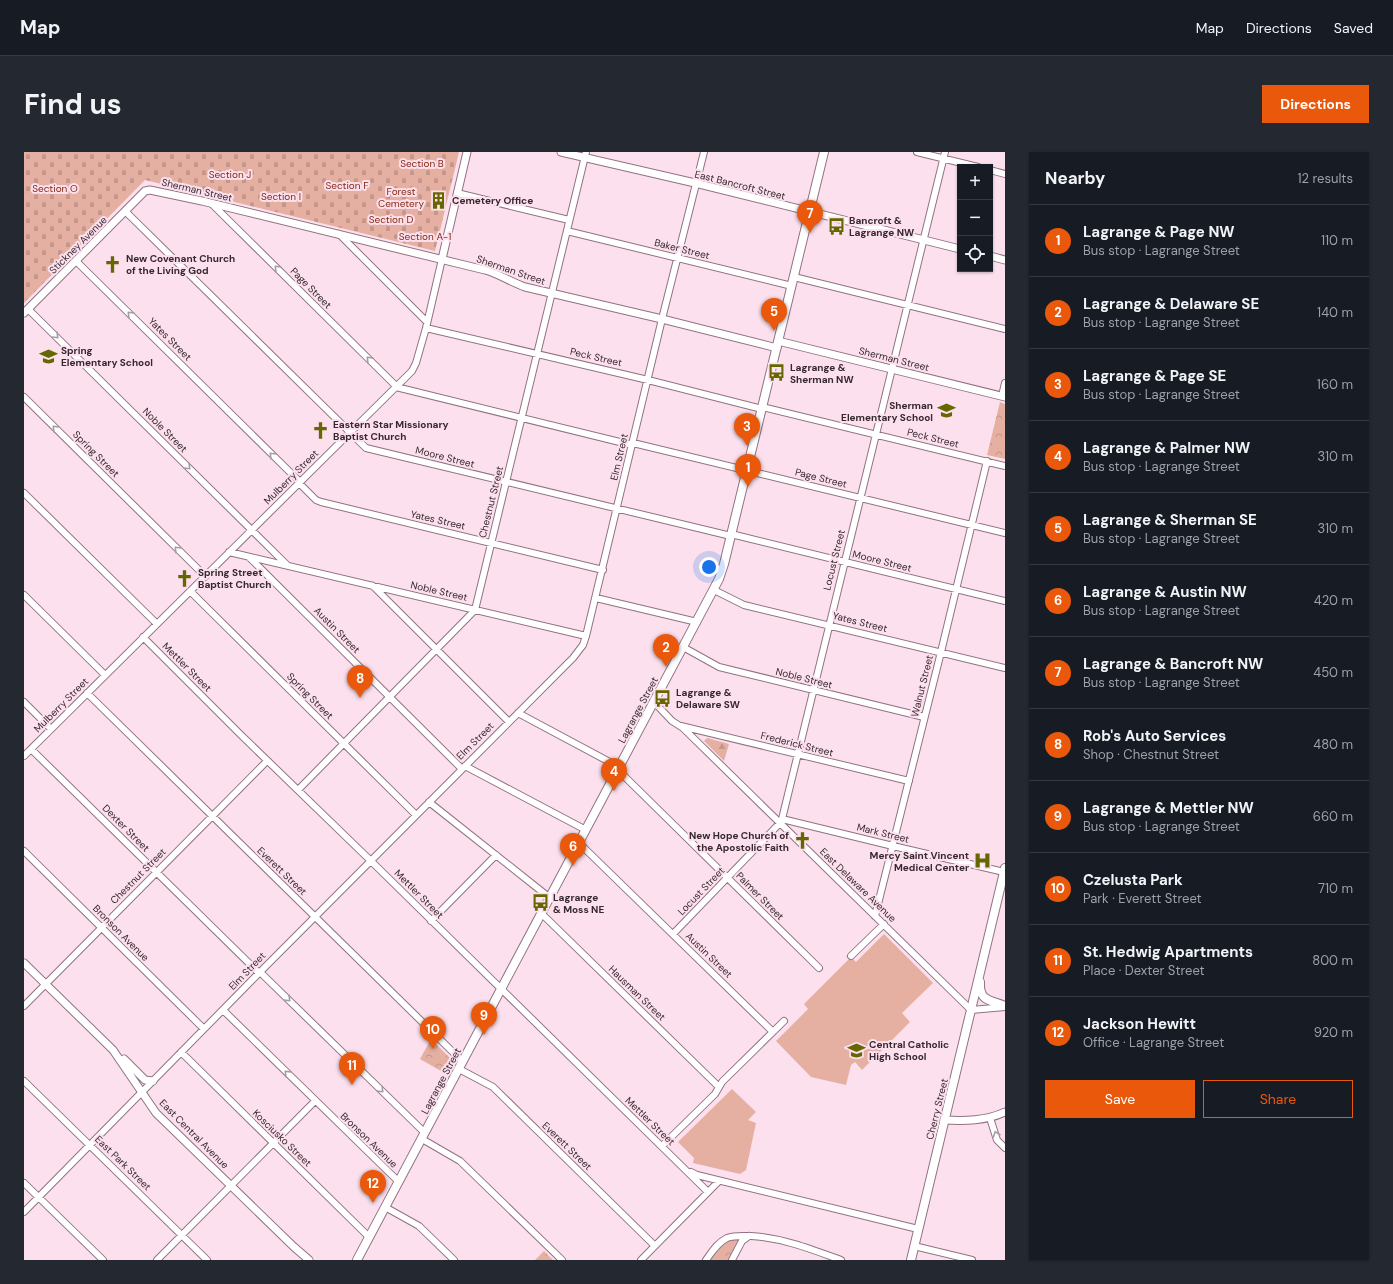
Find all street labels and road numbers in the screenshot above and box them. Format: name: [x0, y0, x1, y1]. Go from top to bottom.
street label: East Bancroft Street: [693, 167, 787, 203]
street label: Sherman Street: [160, 176, 234, 204]
street label: Stickney Avenue: [46, 213, 110, 277]
street label: Baker Street: [653, 236, 711, 262]
street label: Sherman Street: [475, 252, 547, 288]
street label: Page Street: [288, 265, 334, 311]
street label: Yates Street: [146, 315, 194, 363]
street label: Sherman Street: [857, 344, 931, 374]
street label: Peck Street: [569, 345, 623, 369]
street label: Noble Street: [140, 405, 190, 455]
street label: Peck Street: [906, 425, 960, 451]
street label: Spring Street: [70, 428, 122, 480]
street label: Elm Street: [607, 432, 631, 482]
street label: Moore Street: [414, 443, 476, 471]
street label: Mulberry Street: [261, 447, 321, 507]
street label: Chestnut Street: [476, 465, 506, 539]
street label: Page Street: [794, 465, 848, 491]
street label: Yates Street: [409, 507, 467, 533]
street label: Locust Street: [820, 528, 848, 592]
street label: Moore Street: [851, 547, 913, 575]
street label: Noble Street: [409, 578, 469, 604]
street label: Austin Street: [311, 604, 363, 656]
street label: Yates Street: [831, 609, 889, 635]
street label: Mettler Street: [160, 640, 214, 694]
street label: Walnut Street: [908, 654, 936, 718]
street label: Noble Street: [774, 665, 834, 691]
street label: Spring Street: [284, 670, 336, 722]
street label: Mulberry Street: [31, 675, 91, 735]
street label: Lagrange Street: [615, 675, 661, 745]
street label: Elm Street: [454, 719, 497, 762]
street label: Frederick Street: [759, 729, 835, 759]
street label: Dexter Street: [100, 802, 152, 854]
street label: Mark Street: [855, 820, 911, 846]
street label: Everett Street: [254, 844, 310, 898]
street label: Chestnut Street: [107, 845, 169, 907]
street label: East Delaware Avenue: [817, 845, 899, 925]
street label: Locust Street: [675, 864, 727, 918]
street label: Mettler Street: [392, 867, 446, 921]
street label: Palmer Street: [733, 869, 787, 923]
street label: Bronson Avenue: [90, 902, 152, 964]
street label: Austin Street: [683, 929, 735, 981]
street label: Elm Street: [226, 949, 268, 993]
street label: Hausman Street: [606, 963, 668, 1023]
street label: Lagrange Street: [418, 1046, 464, 1116]
street label: Cherry Street: [923, 1077, 951, 1141]
street label: Mettler Street: [622, 1094, 678, 1148]
street label: East Central Avenue: [157, 1097, 232, 1172]
street label: Kosciusko Street: [250, 1107, 314, 1169]
street label: Bronson Avenue: [338, 1109, 401, 1171]
street label: Everett Street: [539, 1119, 595, 1173]
street label: East Park Street: [92, 1133, 154, 1193]

